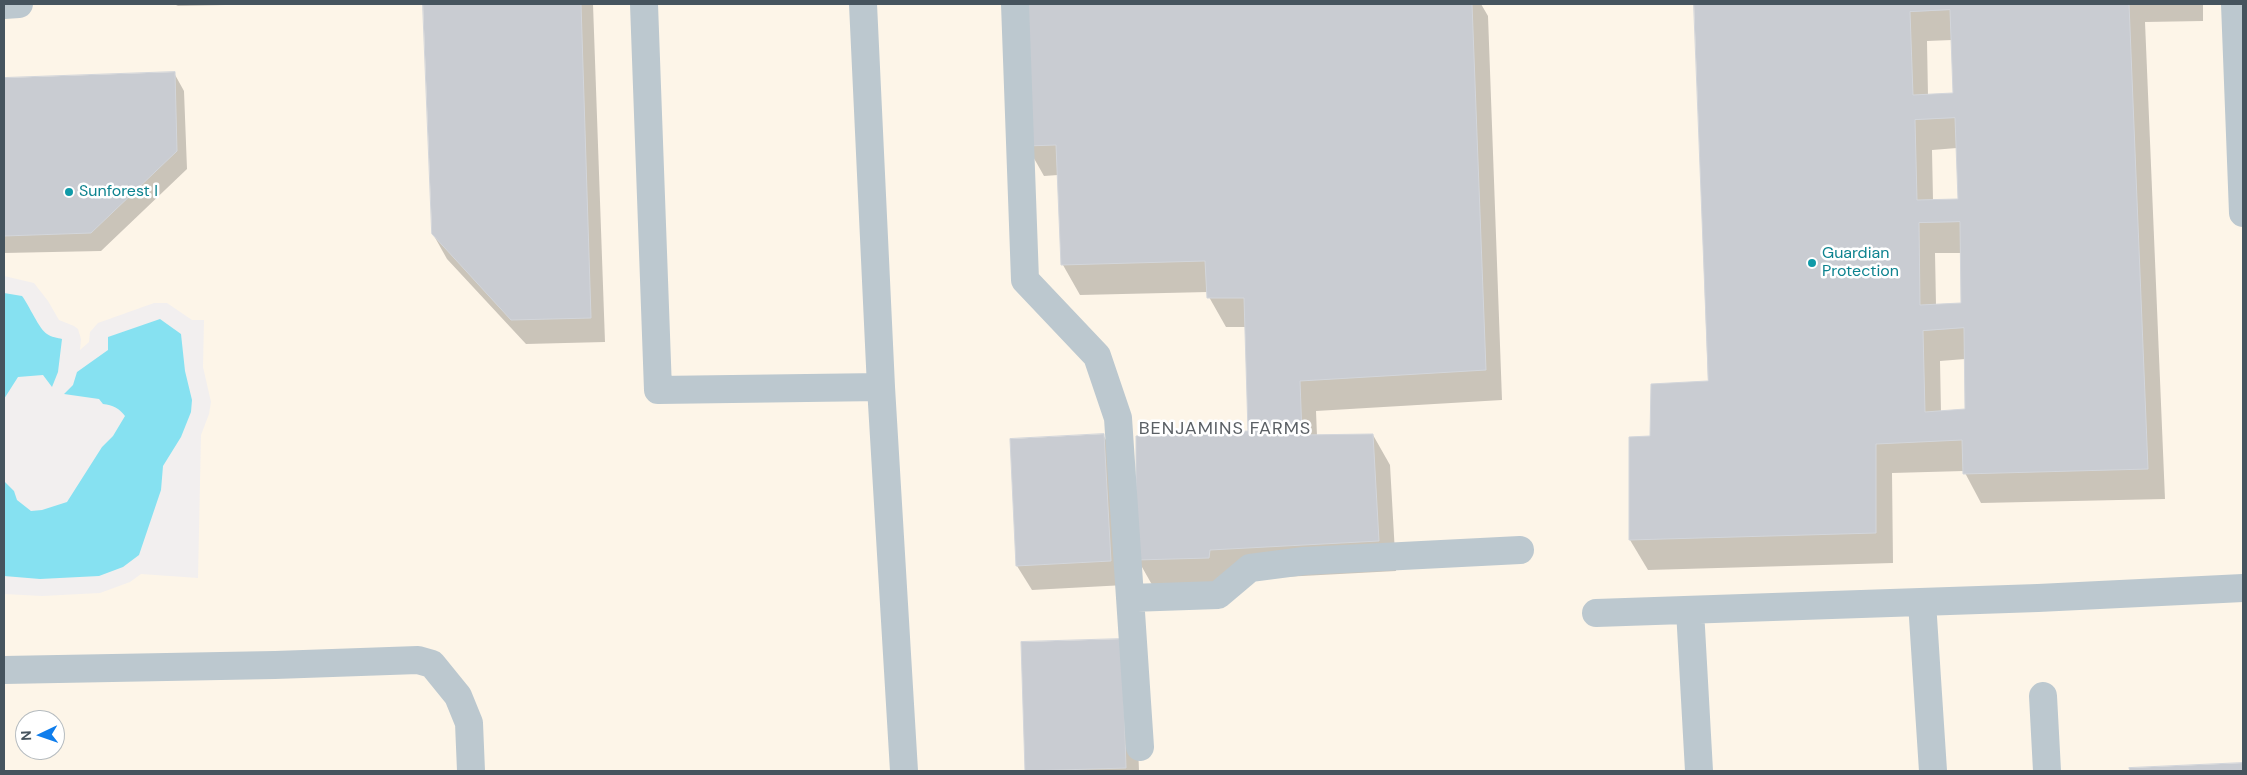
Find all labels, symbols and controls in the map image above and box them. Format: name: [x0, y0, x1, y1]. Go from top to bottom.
place label: Sunforest I: [79, 182, 158, 202]
marker: Sunforest I: [63, 186, 75, 198]
place label: Guardian Protection: [1822, 244, 1899, 282]
marker: Guardian Protection: [1806, 257, 1818, 269]
district label: BENJAMINS FARMS: [1137, 418, 1313, 440]
north arrow: [15, 710, 65, 760]
text: N: [17, 730, 35, 741]

